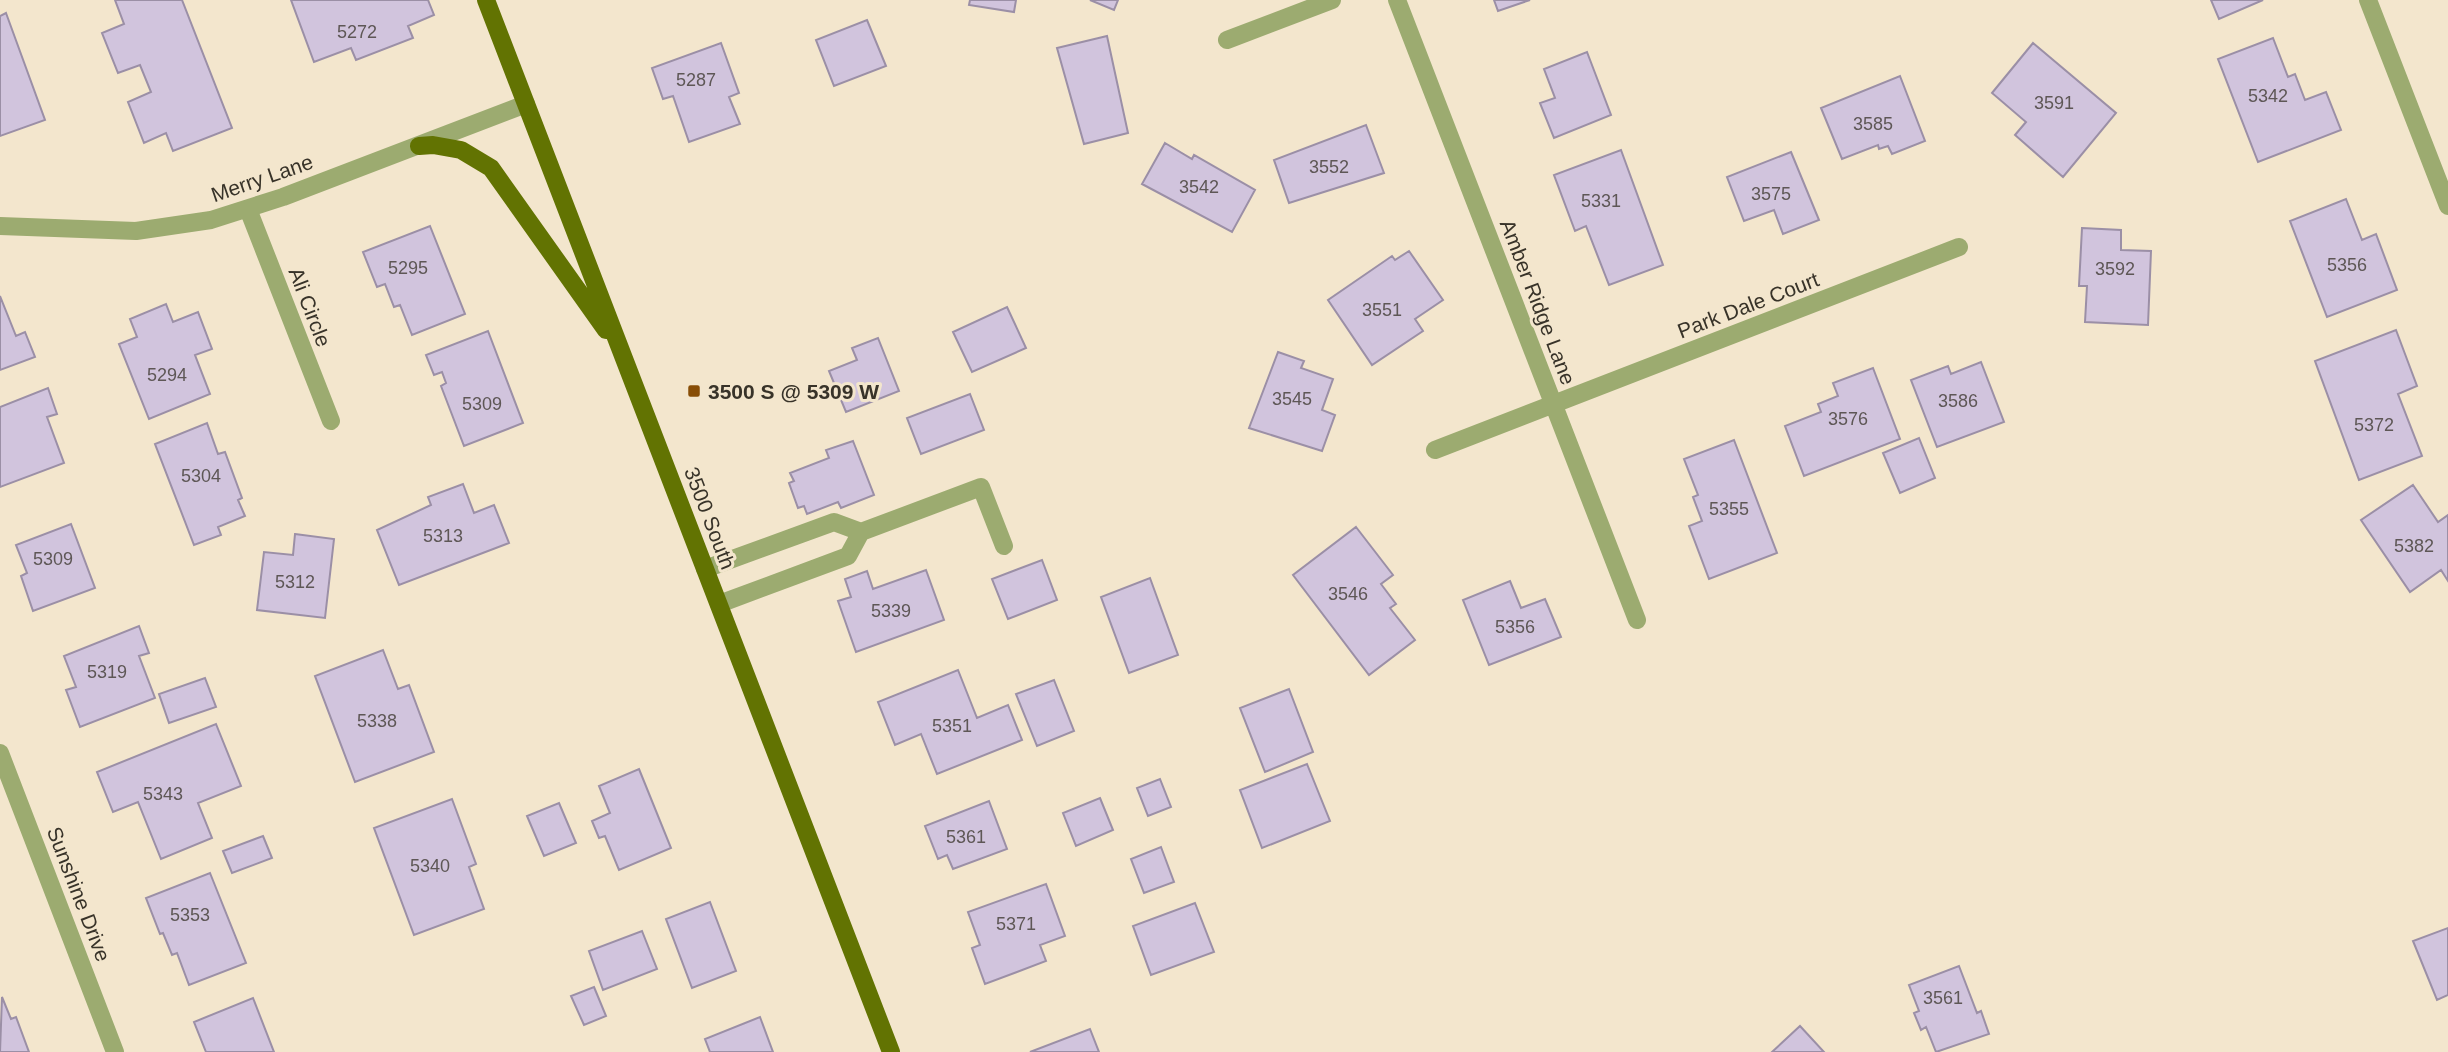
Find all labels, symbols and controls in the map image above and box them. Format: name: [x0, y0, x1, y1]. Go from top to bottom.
house number: 5272: [337, 22, 377, 42]
house number: 5287: [676, 70, 716, 90]
house number: 5342: [2248, 86, 2288, 106]
house number: 3591: [2034, 93, 2074, 113]
house number: 3585: [1853, 114, 1893, 134]
street label: Merry Lane: [208, 150, 316, 206]
house number: 3552: [1309, 157, 1349, 177]
house number: 3542: [1179, 177, 1219, 197]
house number: 3575: [1751, 184, 1791, 204]
house number: 5331: [1581, 191, 1621, 211]
street label: Amber Ridge Lane: [1496, 216, 1580, 388]
house number: 5356: [2327, 255, 2367, 275]
house number: 5295: [388, 258, 428, 278]
house number: 3592: [2095, 259, 2135, 279]
street label: Ali Circle: [284, 264, 336, 350]
street label: Park Dale Court: [1674, 267, 1822, 343]
house number: 3551: [1362, 300, 1402, 320]
house number: 5294: [147, 365, 187, 385]
place label: 3500 S @ 5309 W: [708, 380, 879, 403]
marker: 3500 S @ 5309 W: [686, 383, 702, 399]
house number: 3545: [1272, 389, 1312, 409]
house number: 3586: [1938, 391, 1978, 411]
house number: 5309: [462, 394, 502, 414]
house number: 3576: [1828, 409, 1868, 429]
house number: 5372: [2354, 415, 2394, 435]
street label: 3500 South: [680, 464, 740, 572]
house number: 5304: [181, 466, 221, 486]
house number: 5355: [1709, 499, 1749, 519]
house number: 5313: [423, 526, 463, 546]
house number: 5382: [2394, 536, 2434, 556]
house number: 5309: [33, 549, 73, 569]
house number: 5312: [275, 572, 315, 592]
house number: 3546: [1328, 584, 1368, 604]
house number: 5339: [871, 601, 911, 621]
house number: 5356: [1495, 617, 1535, 637]
house number: 5319: [87, 662, 127, 682]
house number: 5338: [357, 711, 397, 731]
house number: 5351: [932, 716, 972, 736]
house number: 5343: [143, 784, 183, 804]
street label: Sunshine Drive: [43, 823, 115, 965]
house number: 5361: [946, 827, 986, 847]
house number: 5340: [410, 856, 450, 876]
house number: 5353: [170, 905, 210, 925]
house number: 5371: [996, 914, 1036, 934]
house number: 3561: [1923, 988, 1963, 1008]

